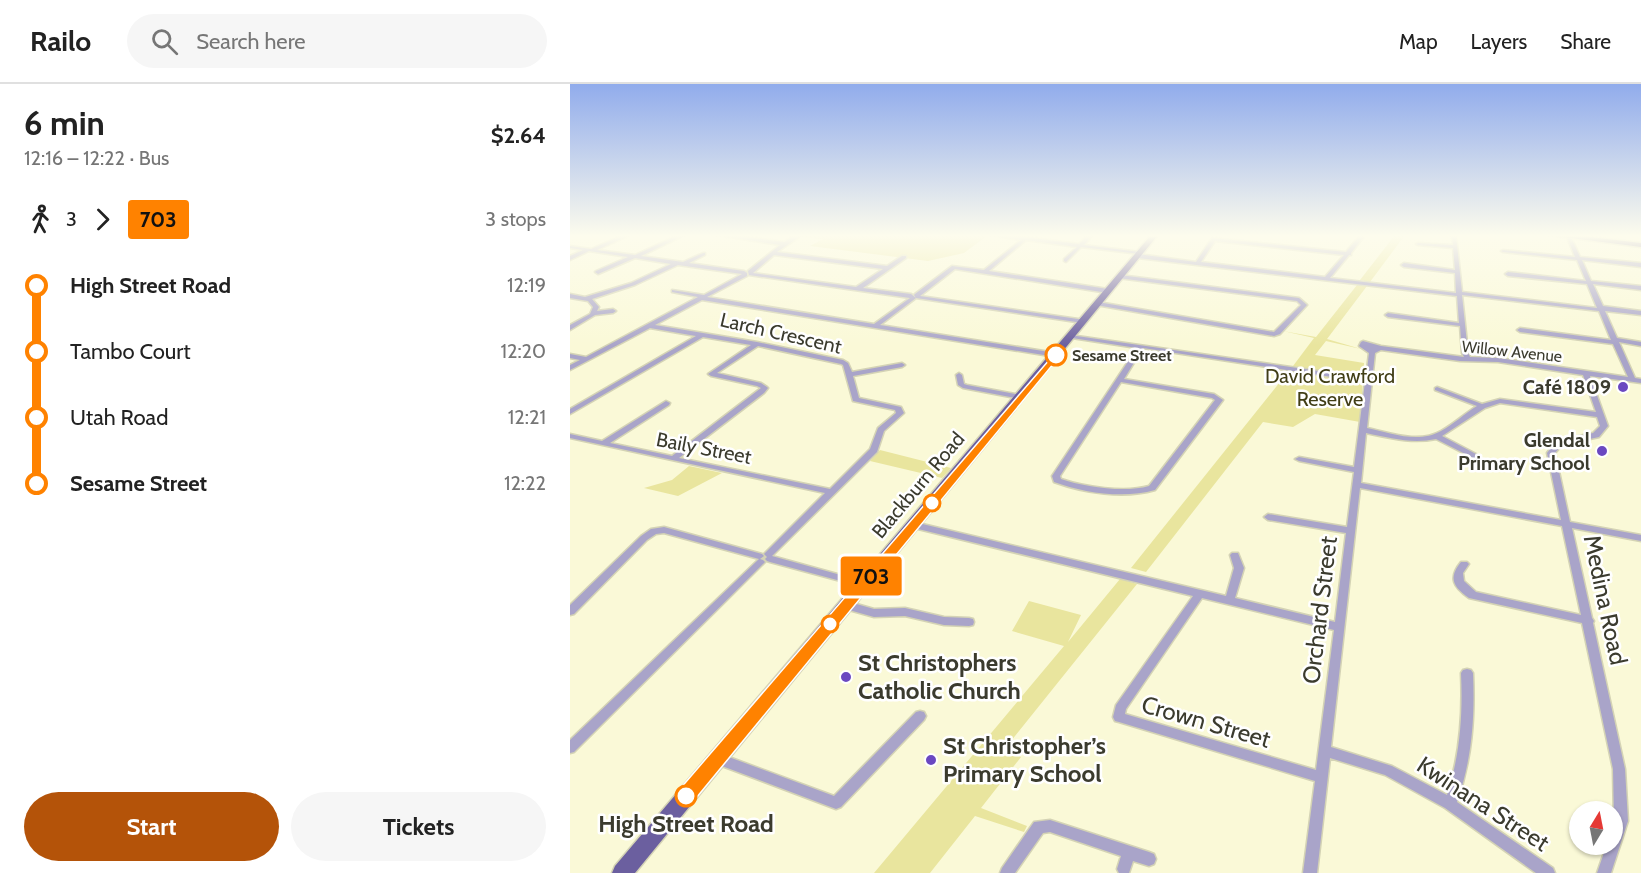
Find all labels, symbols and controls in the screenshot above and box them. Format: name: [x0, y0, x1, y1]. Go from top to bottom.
search box: [127, 14, 547, 68]
text: Railo: [30, 24, 91, 58]
icon: search: [148, 25, 181, 58]
text: Search here: [196, 28, 306, 55]
text: Map: [1399, 29, 1438, 54]
text: Layers: [1471, 29, 1527, 54]
text: Share: [1560, 29, 1611, 54]
text: 6 min: [24, 103, 105, 143]
text: $2.64: [491, 122, 546, 149]
text: 12:16 – 12:22 · Bus: [24, 146, 169, 170]
icon: walk: [24, 203, 57, 236]
icon: forward: [86, 203, 119, 236]
text: 3: [66, 207, 77, 231]
text: 703: [140, 207, 177, 232]
text: 3 stops: [485, 207, 546, 231]
text: High Street Road: [70, 272, 231, 299]
text: 12:19: [507, 273, 546, 297]
street label: Larch Crescent: [718, 307, 844, 359]
street label: Willow Avenue: [1461, 337, 1563, 366]
text: Tambo Court: [70, 338, 191, 365]
text: 12:20: [500, 339, 546, 363]
marker: Sesame Street: [1045, 344, 1067, 366]
place label: Sesame Street: [1072, 346, 1172, 365]
park label: David Crawford Reserve: [1265, 364, 1395, 411]
place label: Café 1809: [1523, 375, 1611, 399]
marker: Café 1809: [1616, 380, 1630, 394]
text: Utah Road: [70, 404, 168, 431]
text: 12:21: [508, 405, 546, 429]
street label: Baily Street: [654, 427, 754, 469]
street label: Blackburn Road: [867, 427, 969, 543]
place label: Glendal Primary School: [1458, 428, 1590, 475]
marker: Glendal Primary School: [1595, 444, 1609, 458]
text: Sesame Street: [70, 470, 207, 497]
text: 12:22: [504, 471, 546, 495]
unlabelled marker: [923, 494, 941, 512]
street label: Medina Road: [1578, 532, 1633, 668]
street label: Orchard Street: [1296, 534, 1343, 685]
line badge: 703: [836, 556, 906, 596]
text: 703: [853, 564, 889, 589]
unlabelled marker: [821, 615, 839, 633]
place label: St Christophers Catholic Church: [858, 648, 1021, 705]
marker: St Christophers Catholic Church: [839, 670, 853, 684]
street label: Crown Street: [1138, 689, 1274, 754]
place label: St Christopher’s Primary School: [943, 731, 1106, 788]
street label: Kwinana Street: [1412, 750, 1555, 857]
marker: St Christopher’s Primary School: [924, 753, 938, 767]
marker: High Street Road: [675, 785, 697, 807]
button: Start: [24, 792, 279, 861]
button: Tickets: [291, 792, 546, 861]
north arrow: [1569, 801, 1623, 855]
map controls: [1569, 801, 1623, 855]
place label: High Street Road: [598, 809, 774, 838]

